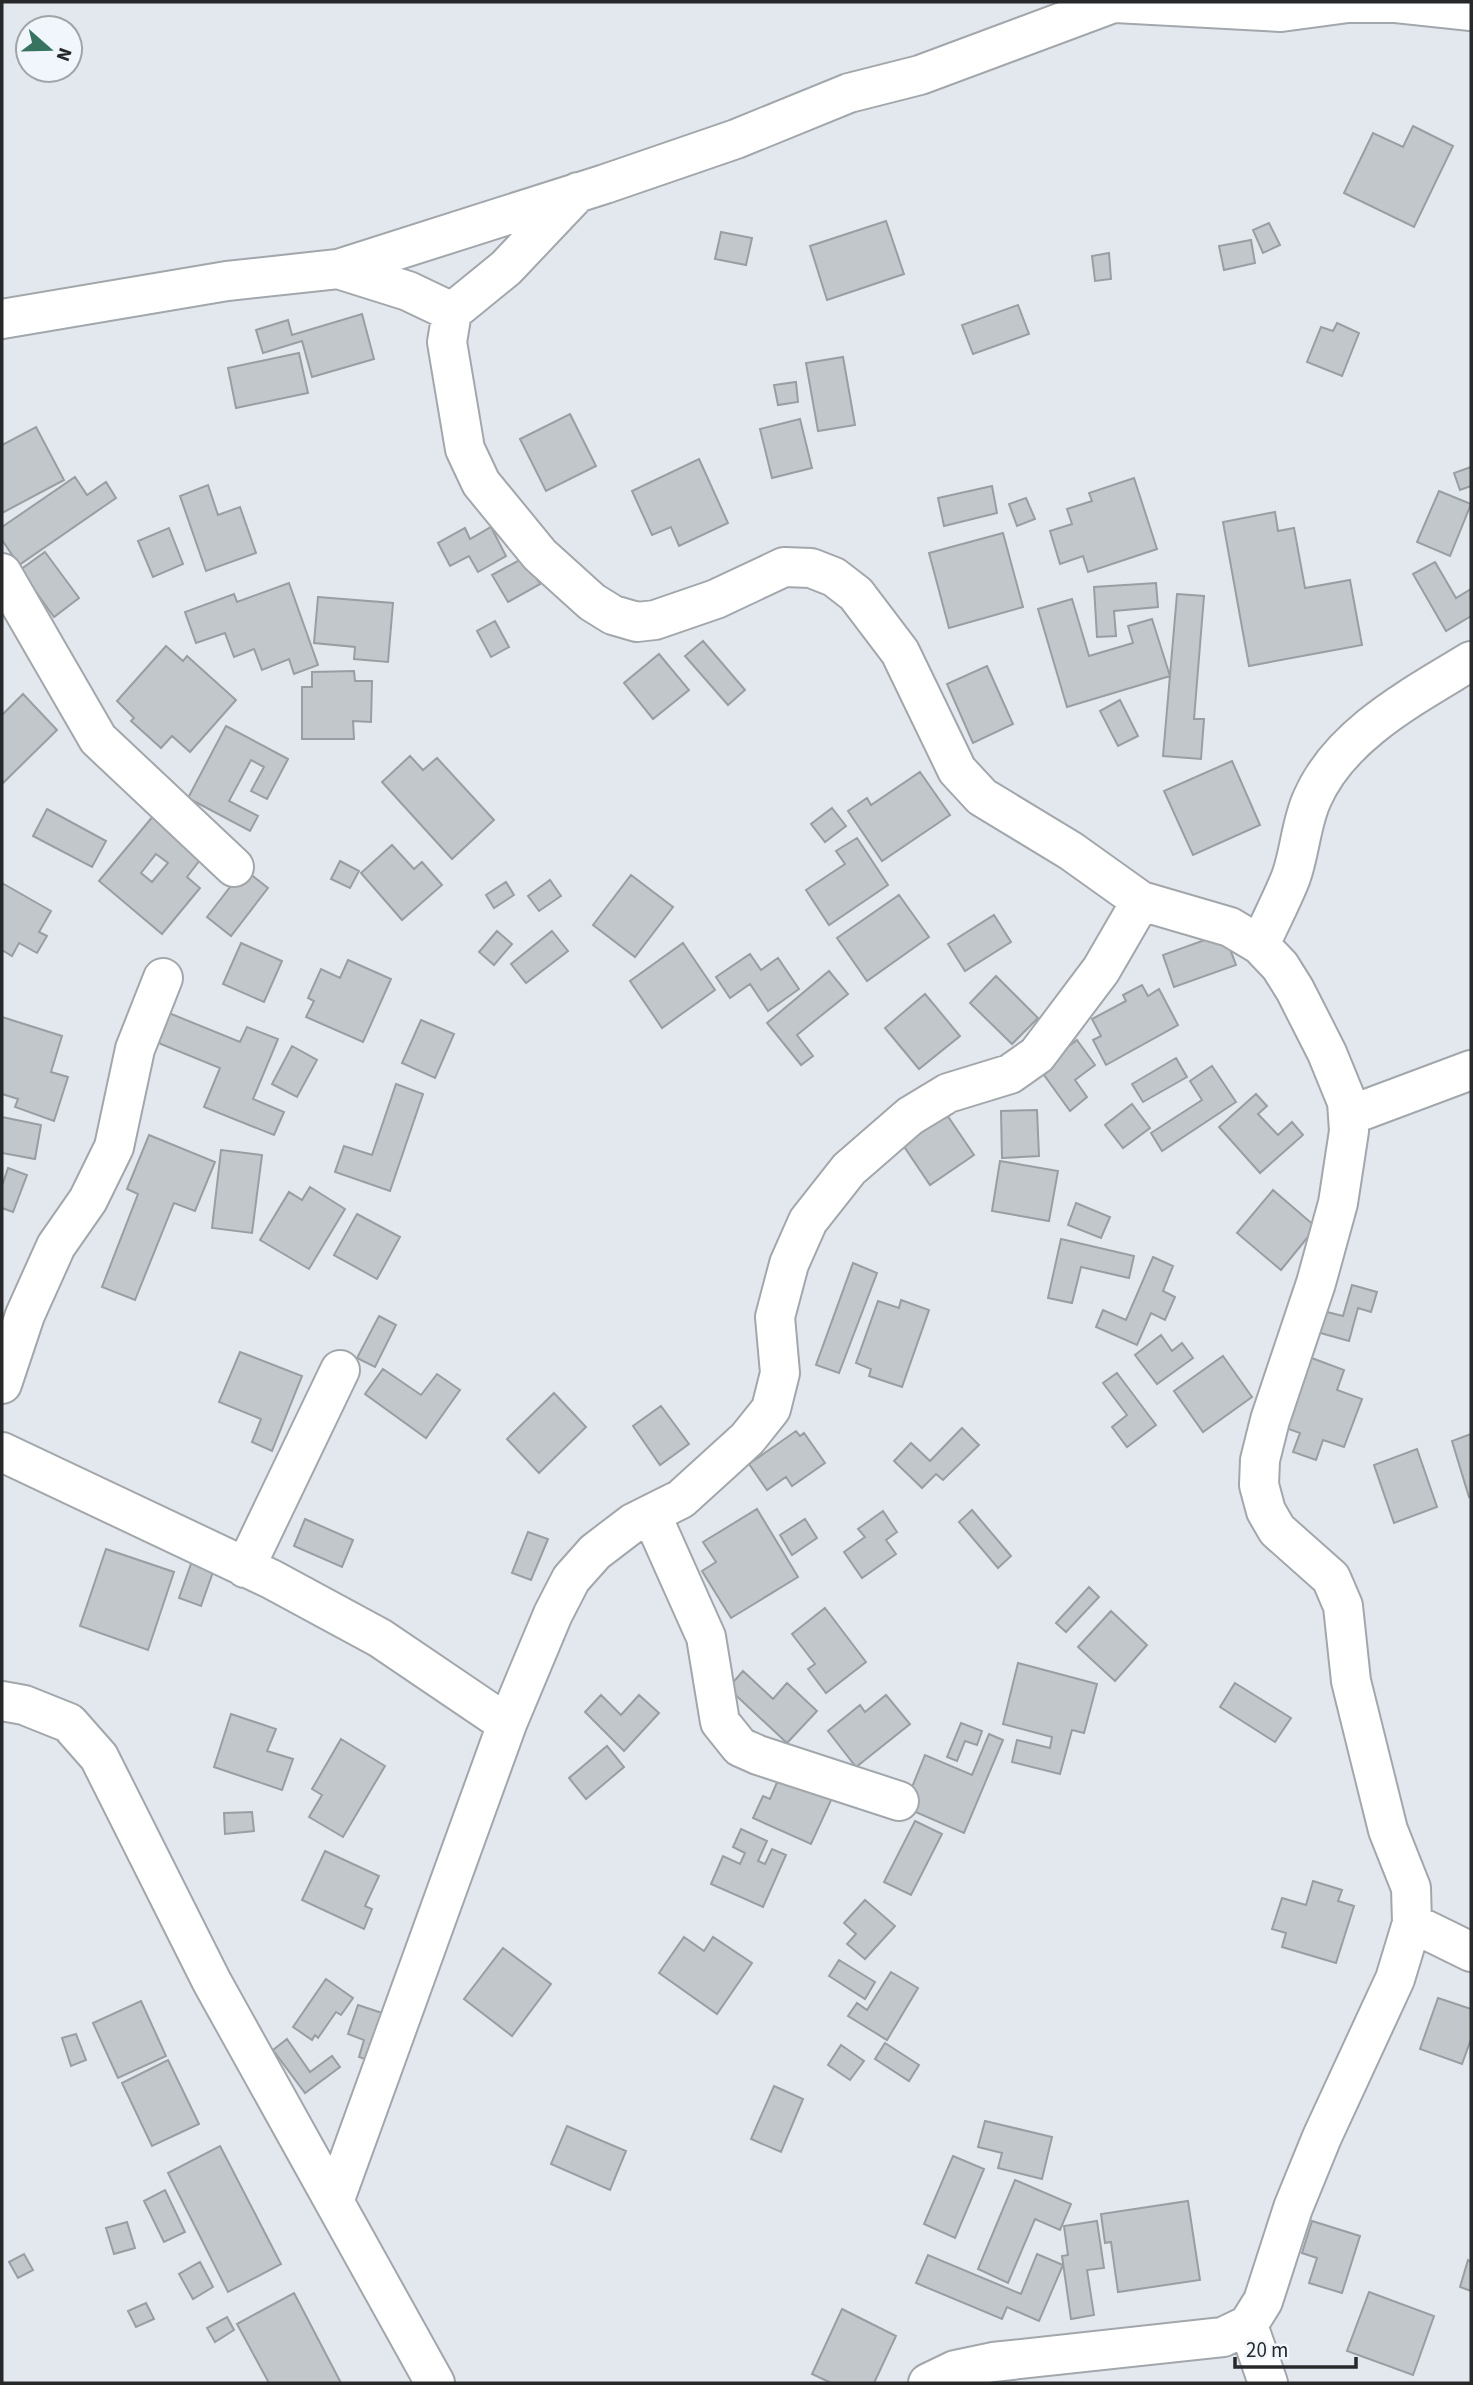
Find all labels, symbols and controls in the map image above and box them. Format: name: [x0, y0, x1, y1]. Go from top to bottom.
north arrow: [14, 14, 84, 84]
text: N: [49, 44, 78, 65]
scale bar: [1235, 2326, 1356, 2370]
text: 20 m: [1246, 2335, 1288, 2365]

